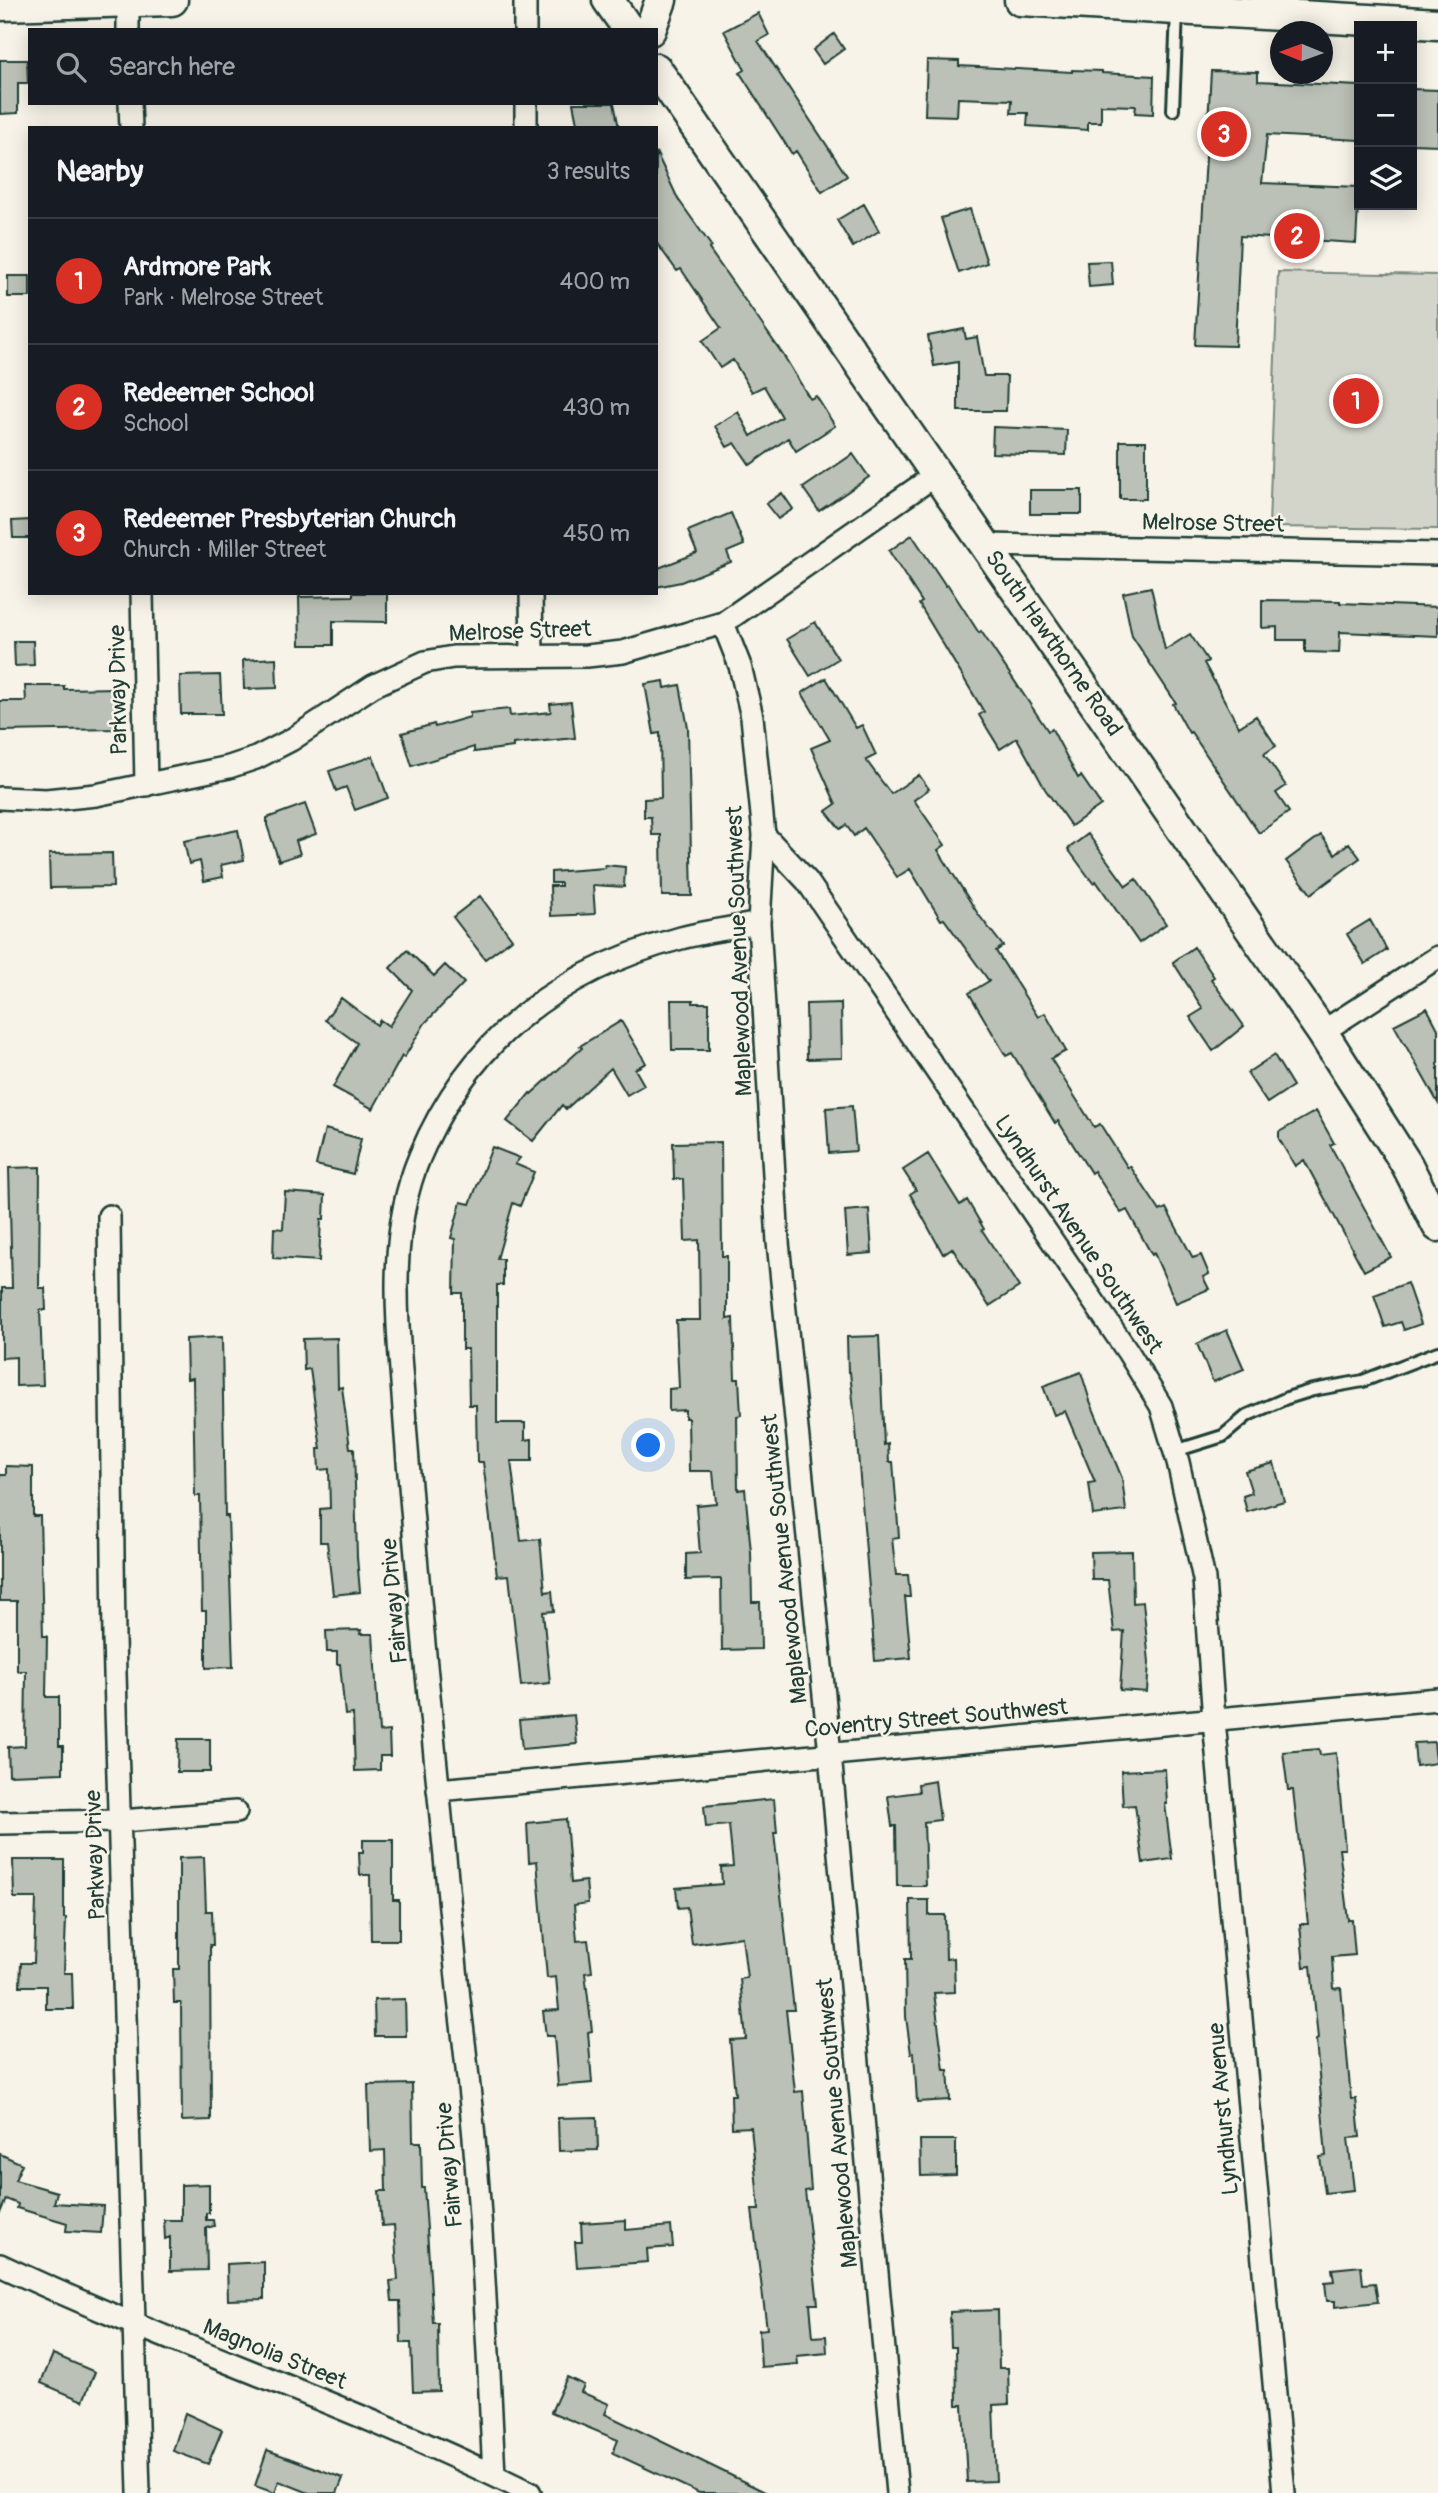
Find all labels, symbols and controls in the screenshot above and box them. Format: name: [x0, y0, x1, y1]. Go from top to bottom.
north arrow: [1270, 21, 1333, 84]
map controls: [1354, 21, 1417, 210]
button: +: [1354, 21, 1417, 84]
search box: [28, 28, 658, 105]
icon: search: [52, 48, 90, 86]
text: Search here: [108, 51, 235, 83]
button: −: [1354, 84, 1417, 147]
pin: 3: [1201, 108, 1247, 160]
button: layers: [1354, 147, 1417, 210]
text: Nearby: [56, 153, 143, 190]
text: 3 results: [547, 157, 630, 186]
pin: 2: [1274, 210, 1320, 262]
text: Ardmore Park: [123, 251, 271, 283]
text: 1: [75, 267, 84, 296]
text: 400 m: [560, 267, 630, 296]
text: Park · Melrose Street: [123, 283, 323, 312]
pin: 1: [1333, 375, 1379, 427]
text: Redeemer School: [123, 377, 315, 409]
text: 2: [73, 393, 85, 422]
text: 430 m: [563, 393, 630, 422]
text: School: [123, 409, 189, 438]
text: Redeemer Presbyterian Church: [123, 503, 456, 535]
street label: Melrose Street: [1142, 507, 1285, 539]
text: 3: [73, 519, 85, 548]
text: 450 m: [563, 519, 630, 548]
text: Church · Miller Street: [123, 535, 326, 564]
street label: South Hawthorne Road: [979, 544, 1129, 742]
street label: Melrose Street: [448, 614, 592, 648]
street label: Parkway Drive: [102, 624, 134, 755]
street label: Maplewood Avenue Southwest: [719, 804, 759, 1097]
street label: Lyndhurst Avenue Southwest: [988, 1109, 1170, 1359]
street label: Maplewood Avenue Southwest: [754, 1412, 814, 1705]
your location: [631, 1428, 665, 1462]
street label: Fairway Drive: [374, 1537, 414, 1665]
street label: Coventry Street Southwest: [803, 1692, 1069, 1744]
street label: Parkway Drive: [78, 1789, 112, 1921]
street label: Maplewood Avenue Southwest: [810, 1976, 864, 2269]
street label: Lyndhurst Avenue: [1201, 2021, 1245, 2196]
street label: Fairway Drive: [429, 2101, 469, 2229]
street label: Magnolia Street: [199, 2312, 352, 2396]

